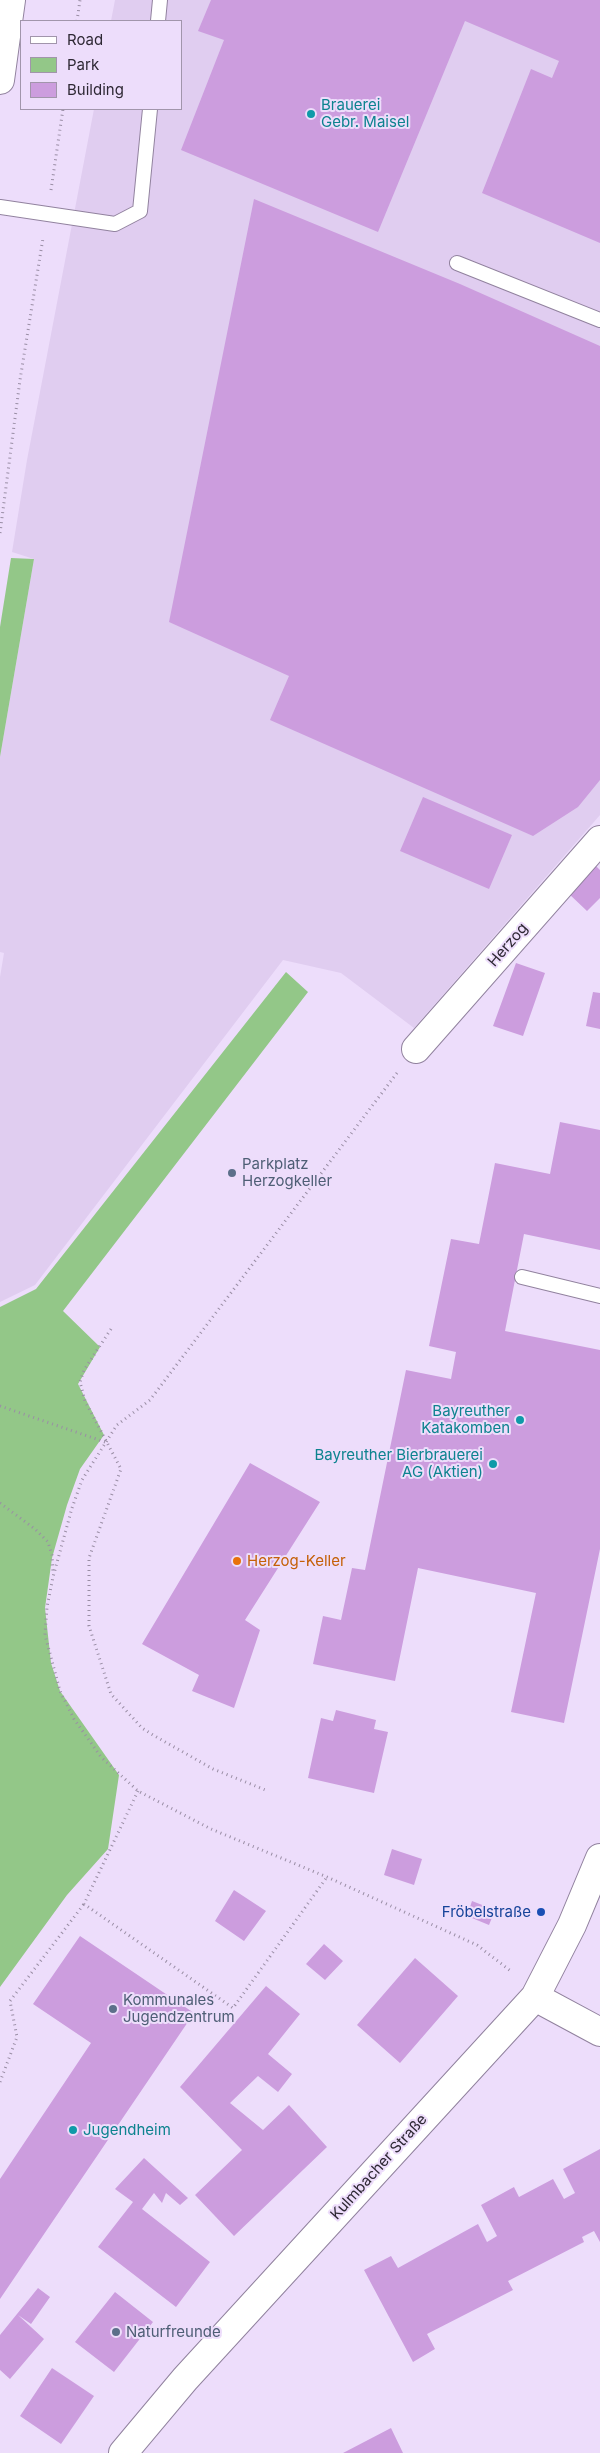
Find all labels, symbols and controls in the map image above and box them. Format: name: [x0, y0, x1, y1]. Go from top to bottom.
legend: [20, 20, 182, 110]
text: Road: [67, 30, 103, 49]
text: Park: [67, 55, 99, 74]
text: Building: [67, 80, 124, 99]
place label: Brauerei Gebr. Maisel: [321, 96, 409, 131]
marker: Brauerei Gebr. Maisel: [305, 108, 317, 120]
street label: Herzog: [484, 920, 532, 970]
place label: Parkplatz Herzogkeller: [242, 1155, 332, 1190]
marker: Parkplatz Herzogkeller: [226, 1167, 238, 1179]
place label: Bayreuther Katakomben: [421, 1402, 510, 1437]
marker: Bayreuther Katakomben: [514, 1414, 526, 1426]
place label: Bayreuther Bierbrauerei AG (Aktien): [314, 1446, 483, 1481]
marker: Bayreuther Bierbrauerei AG (Aktien): [487, 1458, 499, 1470]
place label: Herzog-Keller: [247, 1552, 346, 1570]
marker: Herzog-Keller: [231, 1555, 243, 1567]
place label: Fröbelstraße: [442, 1903, 531, 1921]
marker: Fröbelstraße: [535, 1906, 547, 1918]
place label: Kommunales Jugendzentrum: [123, 1991, 235, 2026]
marker: Kommunales Jugendzentrum: [107, 2003, 119, 2015]
street label: Kulmbacher Straße: [327, 2111, 431, 2223]
place label: Jugendheim: [83, 2121, 171, 2139]
marker: Jugendheim: [67, 2124, 79, 2136]
place label: Naturfreunde: [126, 2323, 221, 2341]
marker: Naturfreunde: [110, 2326, 122, 2338]

